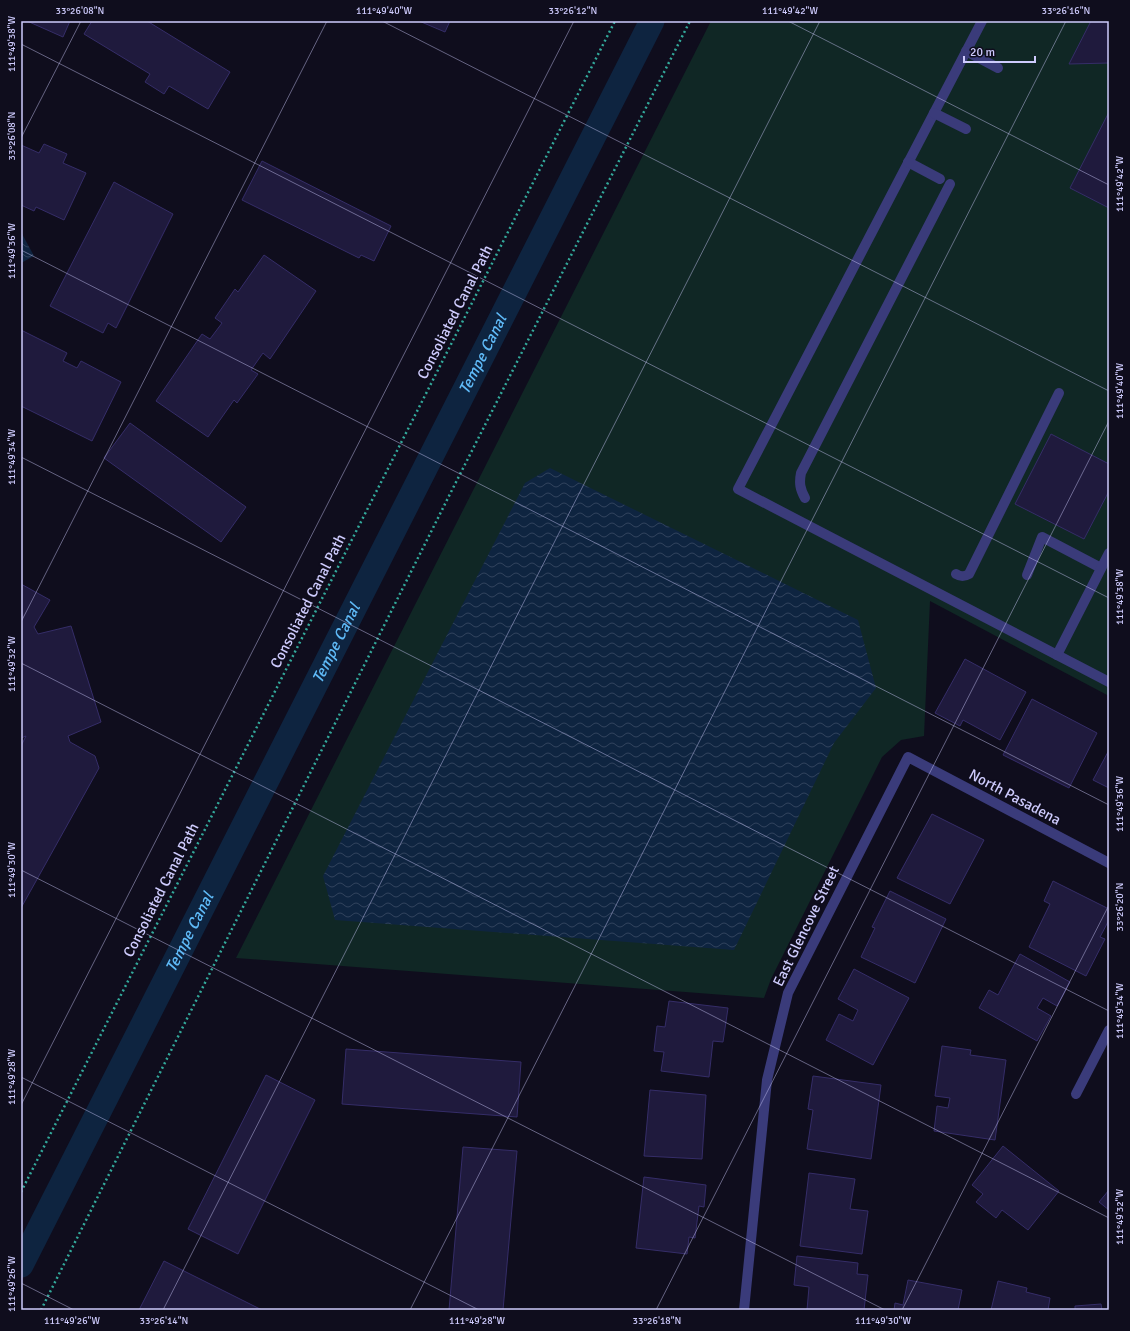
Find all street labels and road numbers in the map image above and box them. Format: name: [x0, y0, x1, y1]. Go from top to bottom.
street label: Consoliated Canal Path: [413, 242, 497, 382]
street label: Consoliated Canal Path: [266, 531, 350, 671]
street label: North Pasadena: [966, 765, 1064, 829]
street label: Consoliated Canal Path: [119, 820, 203, 960]
street label: East Glencove Street: [769, 863, 843, 989]

